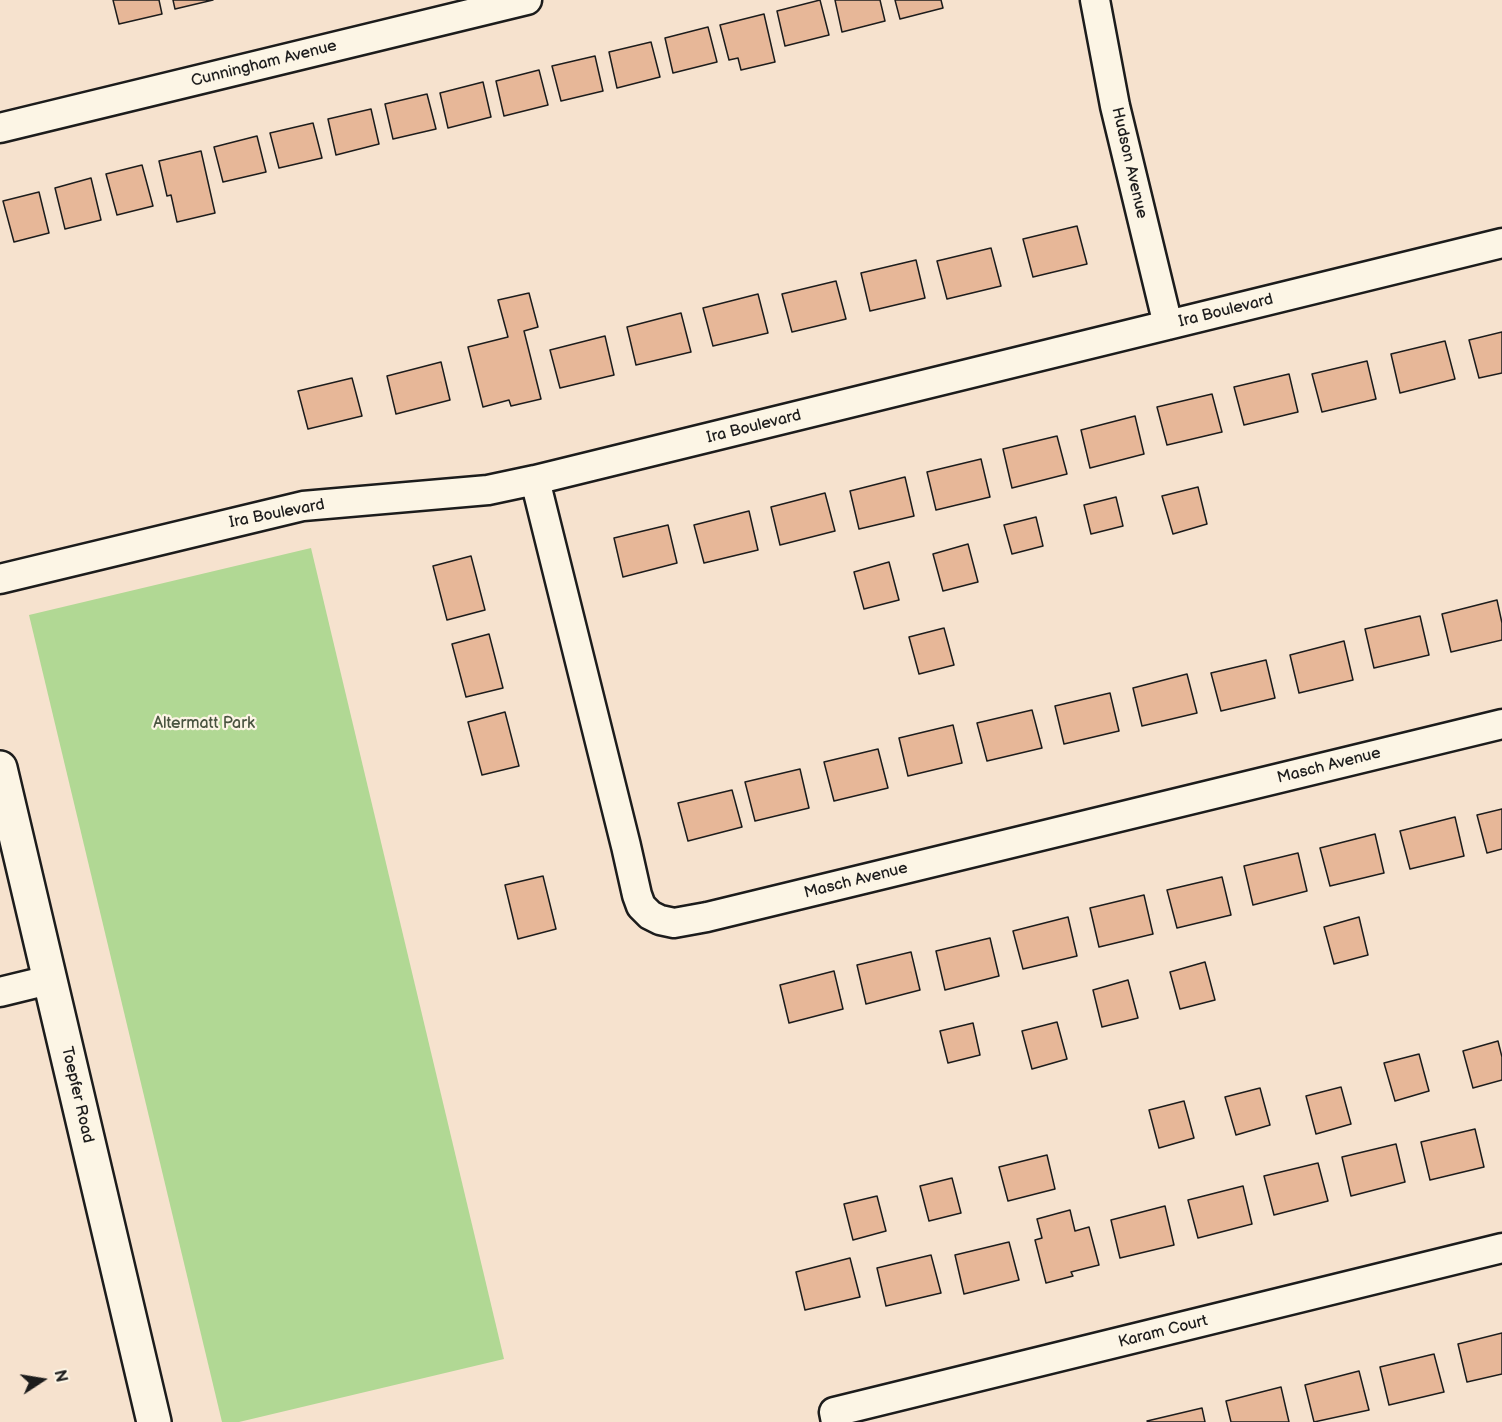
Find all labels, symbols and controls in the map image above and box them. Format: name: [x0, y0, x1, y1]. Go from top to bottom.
street label: Cunningham Avenue: [189, 37, 339, 91]
street label: Hudson Avenue: [1107, 105, 1151, 221]
street label: Ira Boulevard: [1177, 290, 1275, 332]
street label: Ira Boulevard: [705, 406, 803, 448]
street label: Ira Boulevard: [228, 495, 326, 533]
park label: Altermatt Park: [153, 714, 255, 734]
street label: Masch Avenue: [1275, 744, 1383, 788]
street label: Masch Avenue: [802, 859, 910, 903]
street label: Toepfer Road: [57, 1045, 97, 1145]
street label: Karam Court: [1116, 1312, 1210, 1352]
north arrow: [12, 1350, 72, 1410]
text: N: [50, 1368, 71, 1384]

